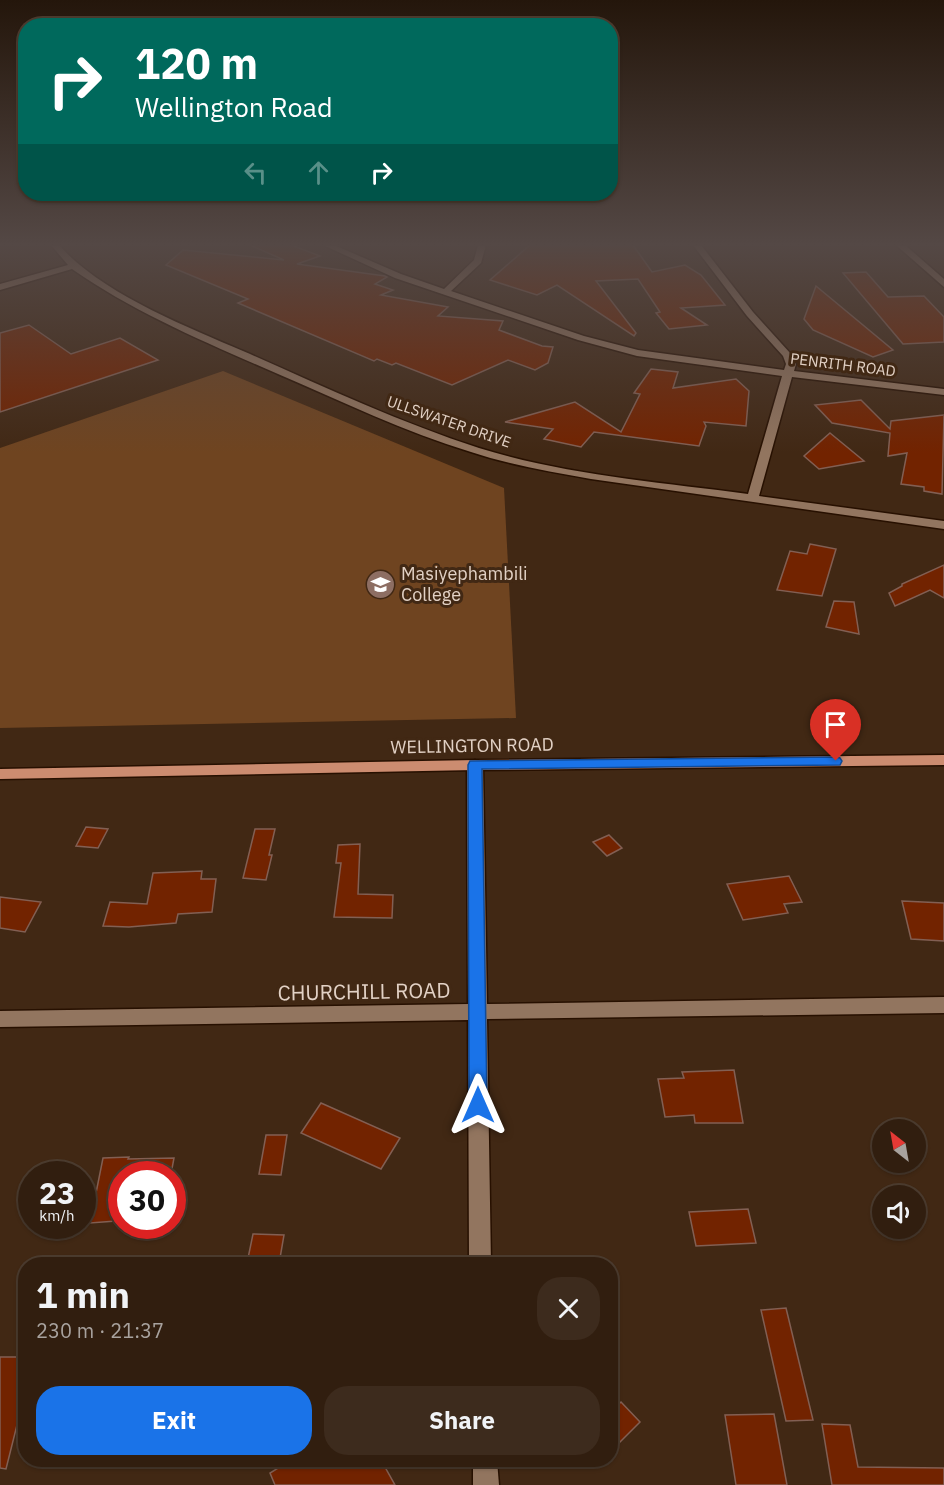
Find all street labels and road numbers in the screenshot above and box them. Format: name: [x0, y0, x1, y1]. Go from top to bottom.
street label: PENRITH ROAD: [789, 349, 897, 380]
street label: ULLSWATER DRIVE: [385, 391, 514, 452]
street label: WELLINGTON ROAD: [390, 733, 554, 758]
street label: CHURCHILL ROAD: [277, 975, 451, 1007]

